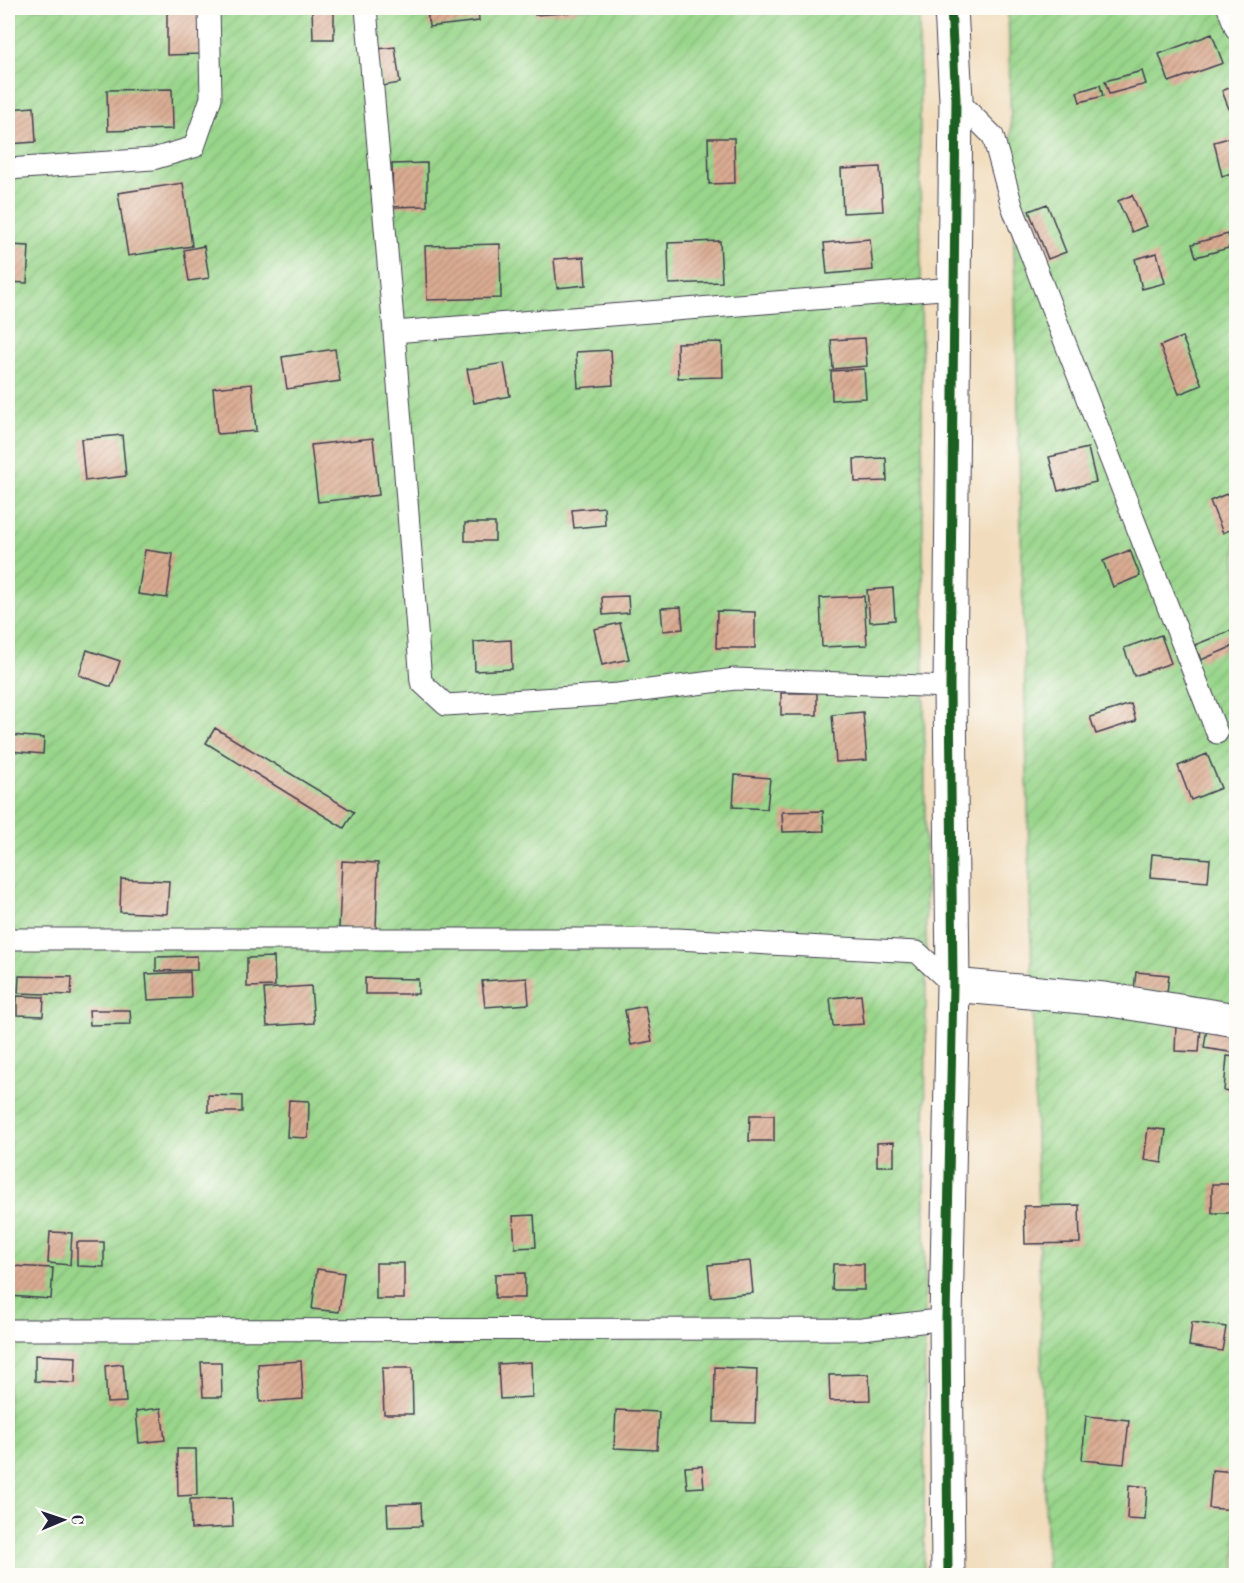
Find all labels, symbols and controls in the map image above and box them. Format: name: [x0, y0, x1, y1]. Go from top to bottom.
north arrow: [33, 1490, 93, 1550]
text: С: [68, 1514, 84, 1525]

